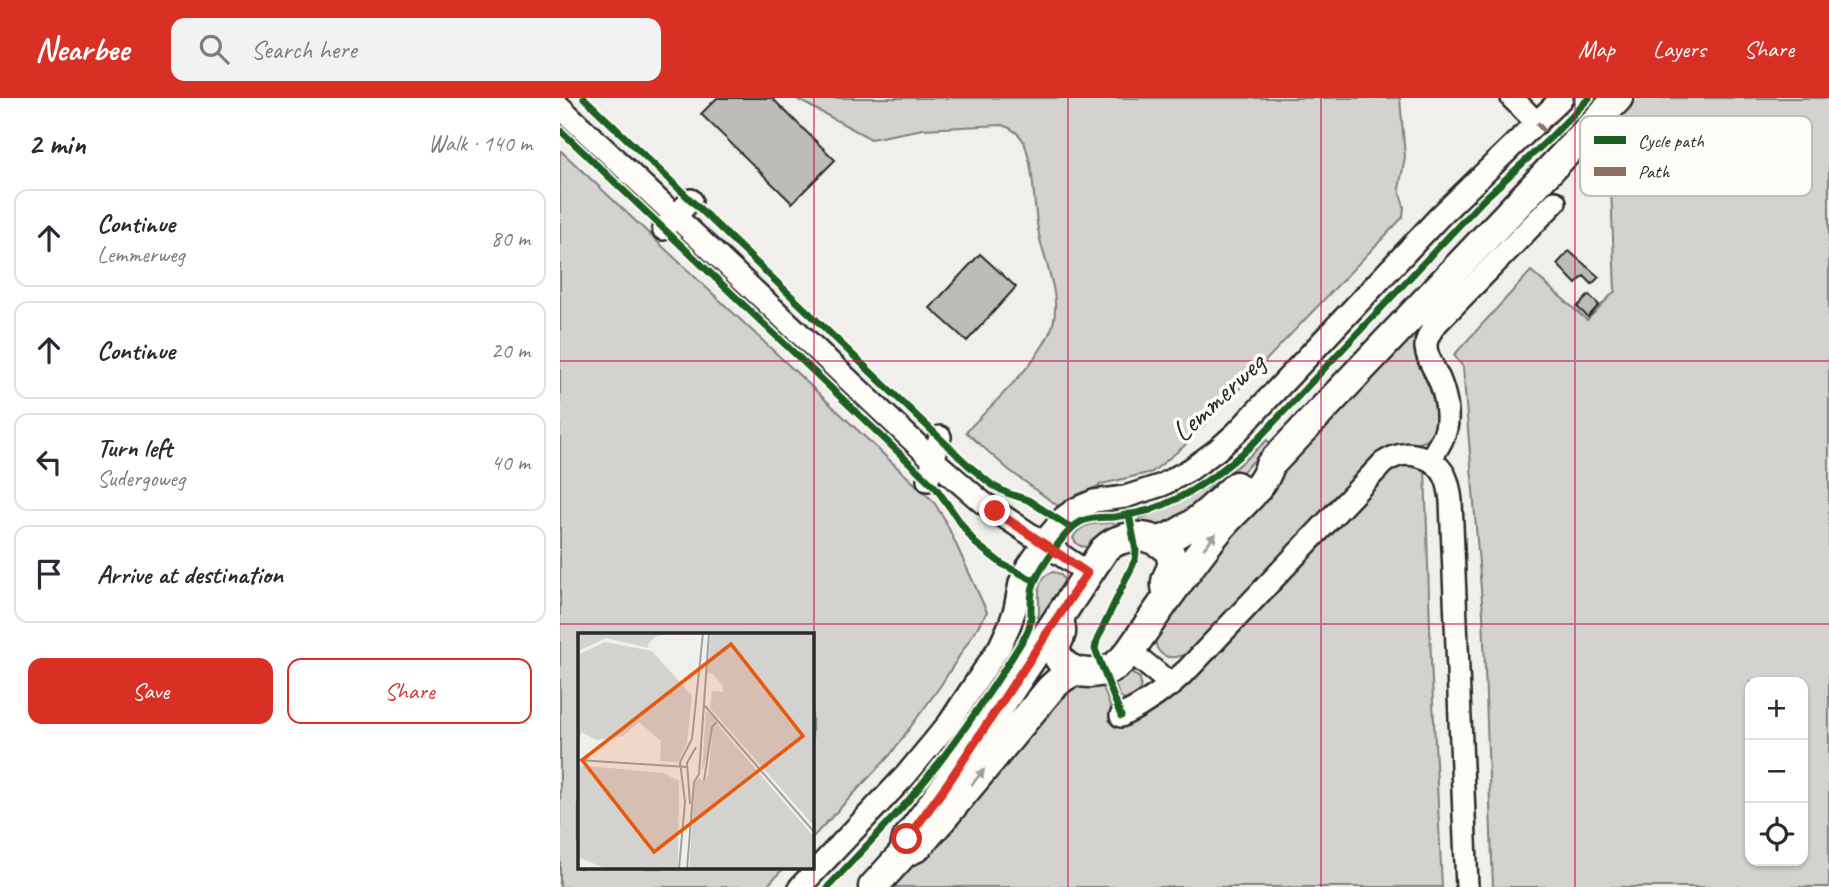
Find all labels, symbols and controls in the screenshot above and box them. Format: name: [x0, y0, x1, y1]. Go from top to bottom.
search box: [171, 18, 661, 81]
text: Nearbee: [35, 28, 129, 70]
icon: search: [195, 30, 233, 68]
text: Search here: [251, 33, 357, 66]
text: Map: [1578, 34, 1615, 64]
text: Layers: [1653, 34, 1706, 64]
text: Share: [1744, 34, 1794, 64]
legend: [1580, 116, 1812, 196]
text: 2 min: [28, 125, 85, 163]
text: Walk · 140 m: [428, 129, 532, 158]
text: Cycle path: [1638, 129, 1704, 153]
text: Path: [1638, 160, 1671, 184]
text: Continue: [97, 207, 175, 240]
icon: ahead: [30, 219, 68, 257]
text: 80 m: [491, 224, 530, 253]
text: Lemmerweg: [97, 240, 185, 269]
icon: ahead: [30, 331, 68, 369]
text: Continue: [97, 334, 175, 367]
text: 20 m: [491, 336, 530, 365]
street label: Lemmerweg: [1163, 343, 1274, 450]
text: Turn left: [97, 431, 172, 464]
icon: left: [30, 443, 68, 481]
text: 40 m: [491, 448, 530, 477]
text: Sudergoweg: [97, 464, 185, 493]
route end: [979, 495, 1010, 526]
one-way arrow: [1202, 533, 1217, 551]
icon: arrive: [30, 555, 68, 593]
text: Arrive at destination: [97, 558, 283, 591]
inset map: [578, 633, 814, 870]
button: Save: [28, 658, 273, 724]
button: Share: [287, 658, 532, 724]
map controls: [1745, 677, 1808, 866]
button: +: [1745, 677, 1808, 740]
button: −: [1745, 740, 1808, 803]
one-way arrow: [970, 768, 985, 785]
button: locate: [1745, 803, 1808, 866]
route start: [891, 823, 922, 854]

